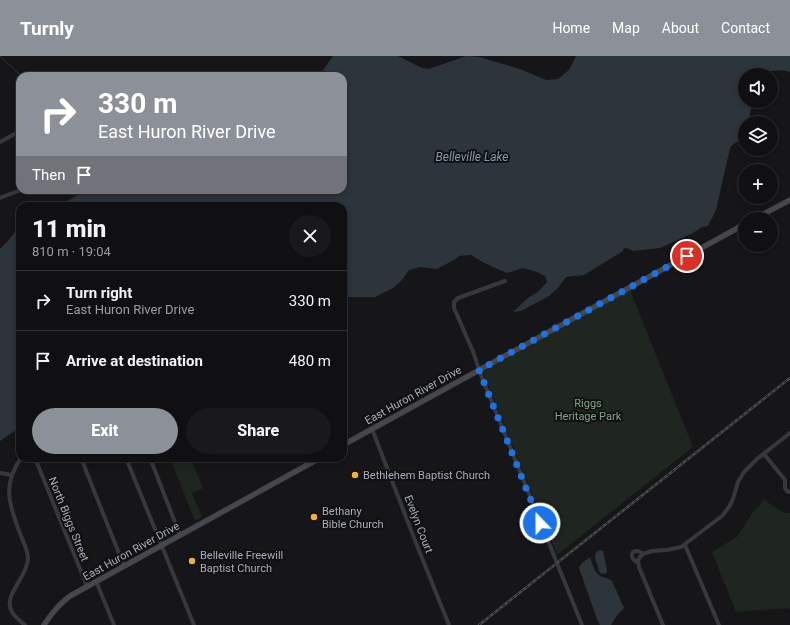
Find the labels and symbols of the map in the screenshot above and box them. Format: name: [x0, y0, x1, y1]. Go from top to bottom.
water label: Belleville Lake: [436, 150, 508, 164]
pin: [670, 239, 704, 273]
street label: East Huron River Drive: [363, 363, 464, 427]
park label: Riggs Heritage Park: [555, 397, 622, 423]
place label: Bethlehem Baptist Church: [363, 469, 490, 482]
marker: Bethlehem Baptist Church: [350, 470, 360, 480]
street label: North Biggs Street: [46, 475, 92, 564]
street label: Evelyn Court: [402, 493, 436, 555]
position arrow: [519, 502, 561, 544]
place label: Bethany Bible Church: [322, 505, 384, 531]
marker: Bethany Bible Church: [309, 512, 319, 522]
street label: East Huron River Drive: [81, 519, 182, 583]
place label: Belleville Freewill Baptist Church: [200, 549, 283, 575]
marker: Belleville Freewill Baptist Church: [187, 556, 197, 566]

